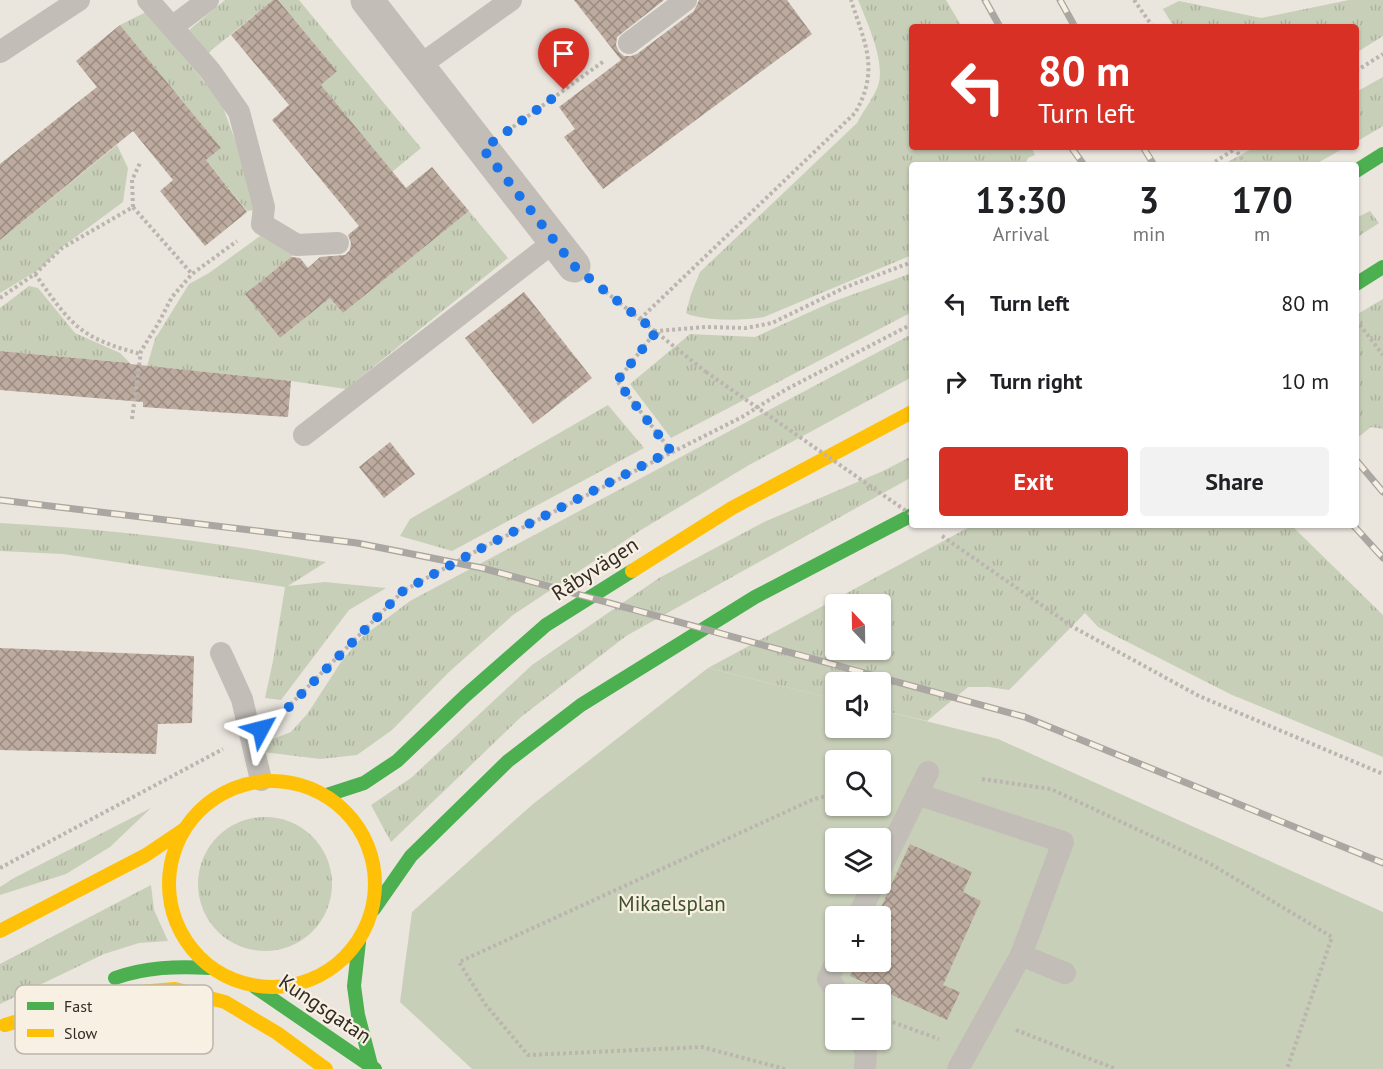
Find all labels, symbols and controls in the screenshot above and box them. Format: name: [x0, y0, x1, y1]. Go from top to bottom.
pin: [538, 28, 589, 90]
icon: arrive: [547, 37, 580, 70]
text: 80 m: [1038, 43, 1130, 98]
icon: left: [939, 48, 1017, 126]
text: Turn left: [1038, 96, 1135, 130]
text: 13:30: [975, 176, 1067, 223]
text: 3: [1139, 176, 1159, 223]
text: 170: [1232, 176, 1293, 223]
text: Arrival: [993, 221, 1049, 247]
text: min: [1133, 221, 1165, 247]
text: m: [1254, 221, 1270, 247]
icon: left: [939, 287, 972, 320]
text: Turn left: [990, 289, 1070, 317]
text: 80 m: [1281, 289, 1329, 317]
icon: right: [939, 365, 972, 398]
text: Turn right: [990, 367, 1082, 395]
text: 10 m: [1281, 367, 1329, 395]
button: Exit: [939, 447, 1128, 516]
button: Share: [1140, 447, 1329, 516]
street label: Råbyvägen: [546, 531, 643, 607]
north arrow: [825, 594, 891, 660]
map controls: [825, 594, 891, 1050]
button: sound: [825, 672, 891, 738]
position arrow: [229, 697, 293, 761]
button: search: [825, 750, 891, 816]
button: layers: [825, 828, 891, 894]
park label: Mikaelsplan: [618, 890, 726, 917]
button: +: [825, 906, 891, 972]
street label: Kungsgatan: [274, 968, 377, 1049]
button: −: [825, 984, 891, 1050]
legend: [15, 985, 213, 1054]
text: Fast: [64, 996, 93, 1016]
text: Slow: [64, 1023, 98, 1043]

